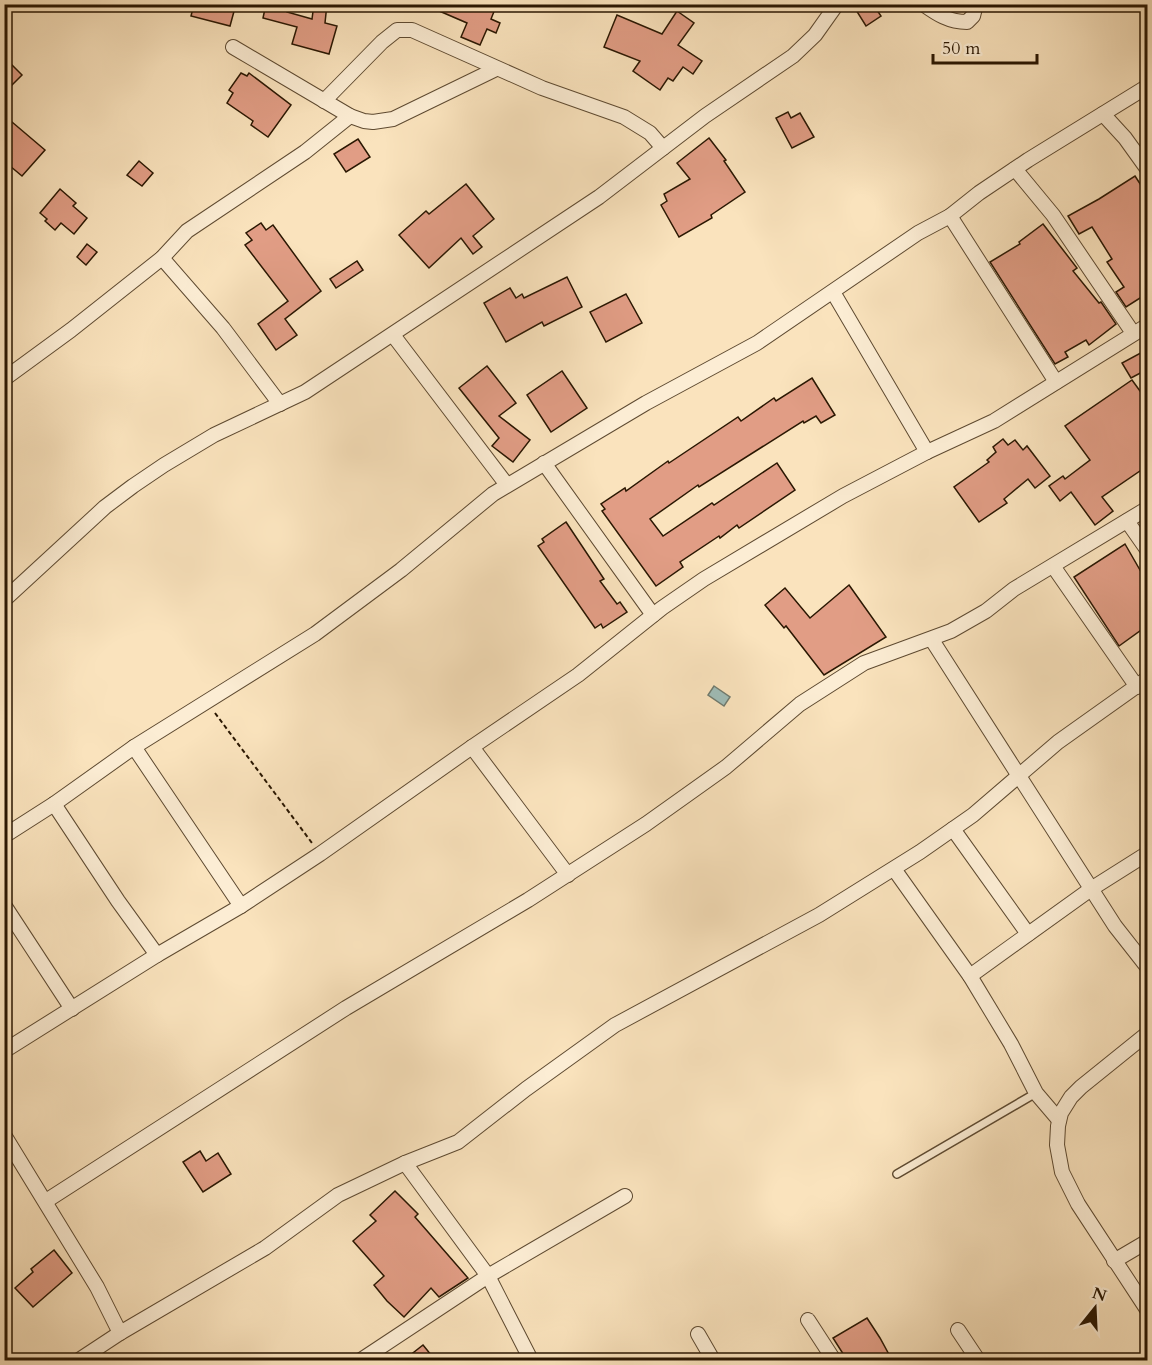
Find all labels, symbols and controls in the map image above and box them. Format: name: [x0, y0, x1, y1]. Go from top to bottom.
scale bar: [933, 27, 1036, 65]
text: 50 m: [942, 36, 981, 61]
north arrow: [1065, 1278, 1125, 1338]
text: N: [1089, 1282, 1109, 1307]

